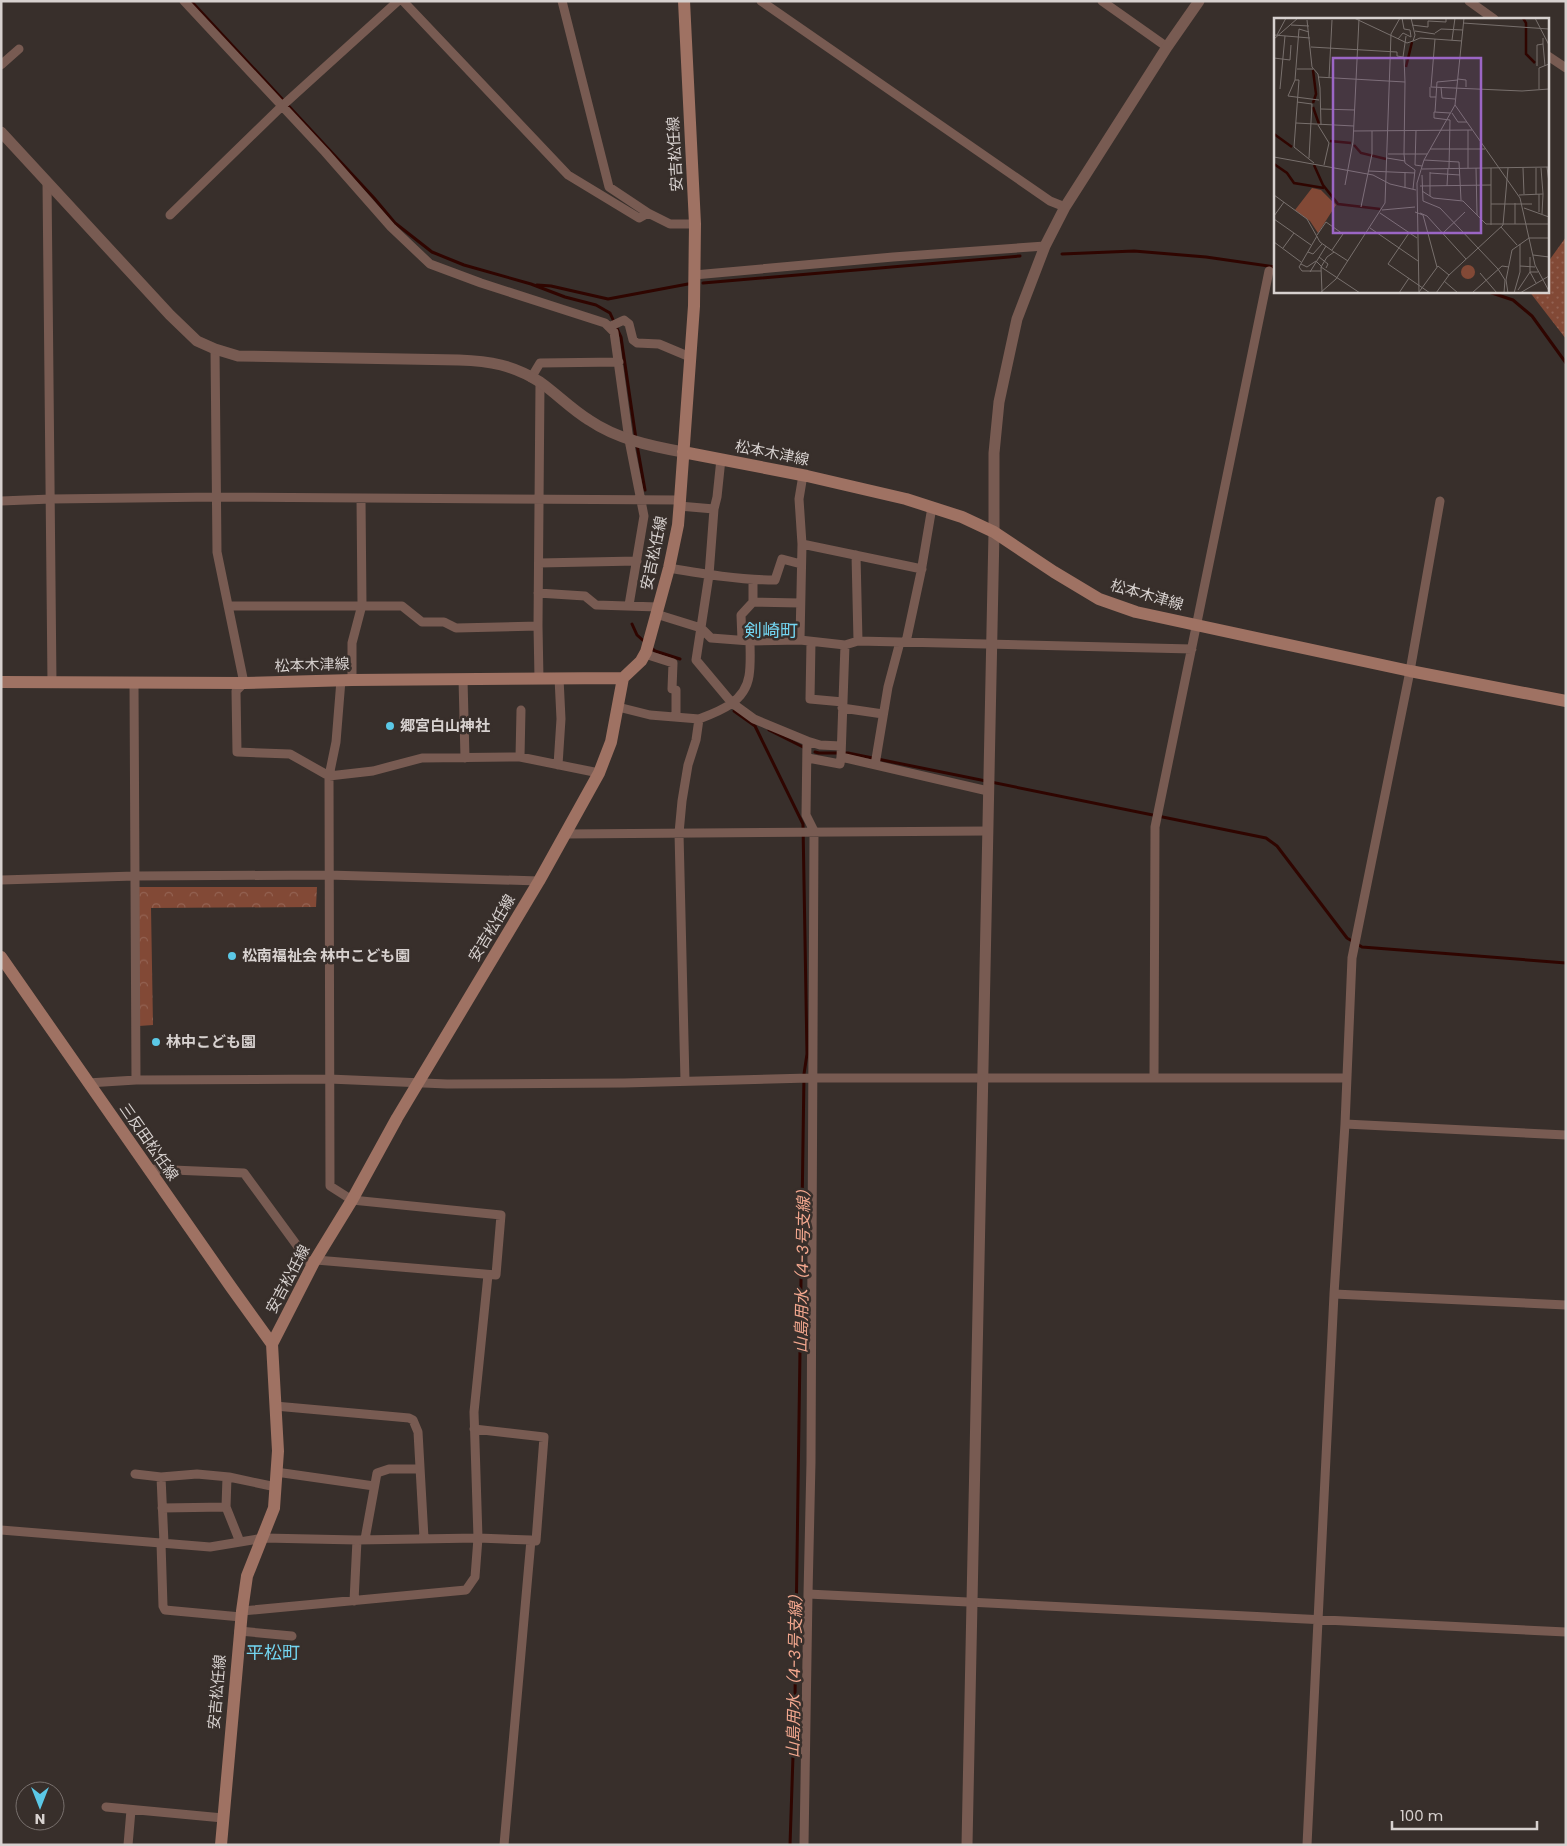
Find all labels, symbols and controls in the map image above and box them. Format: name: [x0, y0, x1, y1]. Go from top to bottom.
inset map: [1274, 18, 1550, 292]
street label: 安吉松任線: [662, 116, 687, 192]
street label: 松本木津線: [733, 435, 811, 470]
street label: 安吉松任線: [635, 514, 672, 592]
street label: 松本木津線: [1108, 574, 1186, 615]
district label: 剣崎町: [744, 618, 798, 643]
street label: 松本木津線: [274, 653, 350, 676]
place label: 郷宮白山神社: [400, 715, 490, 736]
marker: 郷宮白山神社: [384, 720, 396, 732]
street label: 安吉松任線: [463, 890, 520, 965]
place label: 松南福祉会 林中こども園: [242, 945, 410, 966]
marker: 松南福祉会 林中こども園: [226, 950, 238, 962]
place label: 林中こども園: [166, 1031, 256, 1052]
marker: 林中こども園: [150, 1036, 162, 1048]
street label: 三反田松任線: [115, 1099, 184, 1185]
water label: 山島用水（4-3号支線）: [789, 1181, 816, 1353]
street label: 安吉松任線: [261, 1241, 314, 1317]
water label: 山島用水（4-3号支線）: [781, 1586, 808, 1758]
district label: 平松町: [246, 1640, 300, 1665]
street label: 安吉松任線: [203, 1654, 230, 1730]
north arrow: [15, 1781, 65, 1831]
scale bar: [1392, 1798, 1537, 1830]
text: 100 m: [1400, 1805, 1443, 1826]
text: N: [35, 1809, 45, 1829]

